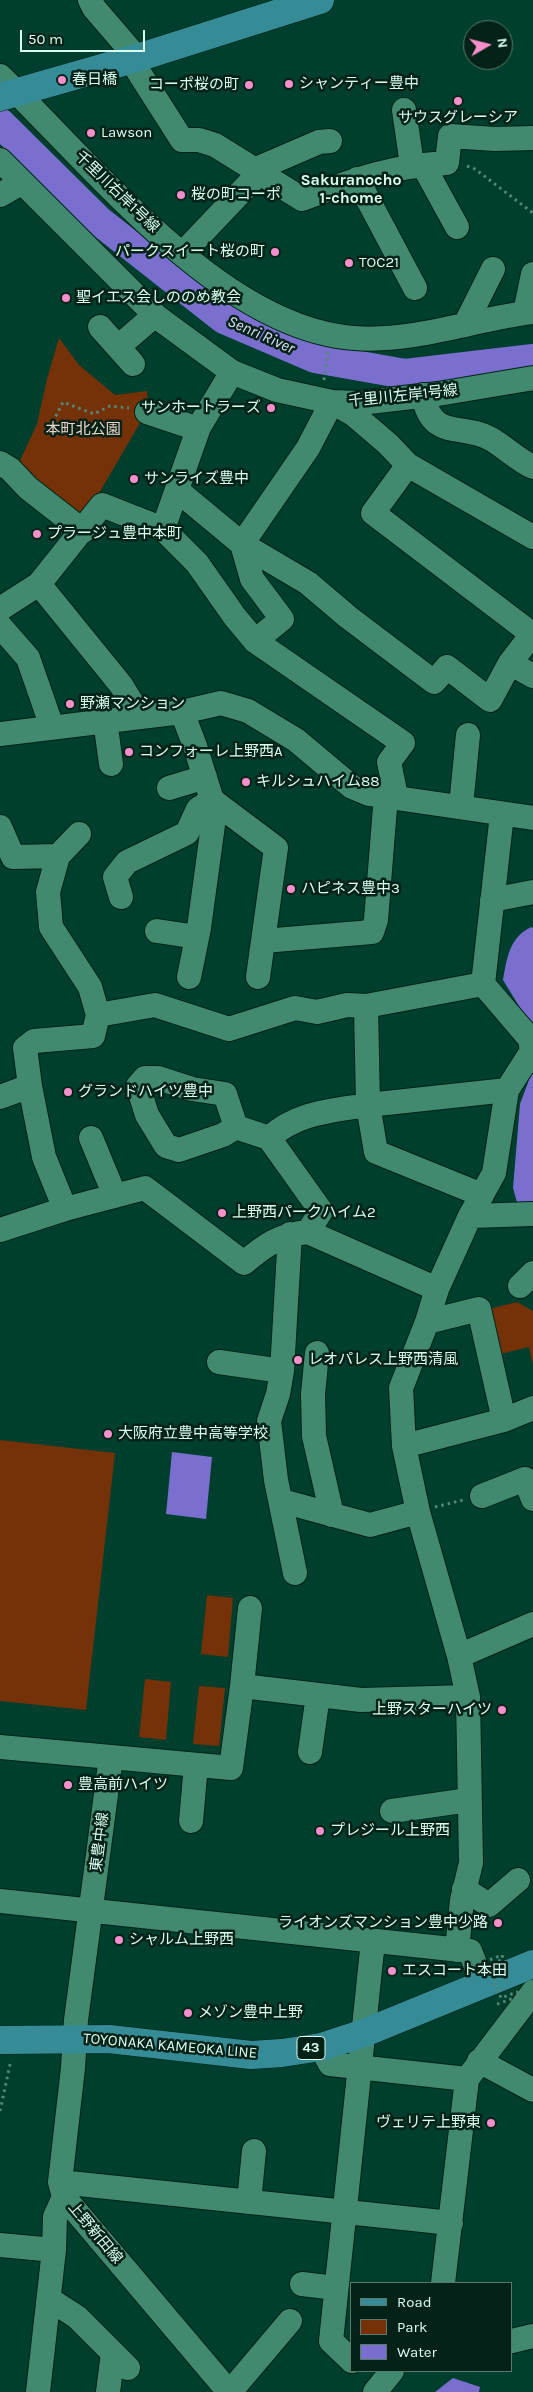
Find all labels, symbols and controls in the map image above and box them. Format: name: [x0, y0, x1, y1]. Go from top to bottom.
scale bar: [22, 20, 148, 52]
north arrow: [463, 20, 513, 70]
text: 50 m: [28, 30, 63, 48]
text: N: [493, 37, 511, 49]
place label: 春日橋: [72, 71, 117, 89]
marker: 春日橋: [56, 74, 68, 86]
place label: シャンティー豊中: [299, 75, 419, 93]
place label: コーポ桜の町: [149, 76, 239, 94]
marker: シャンティー豊中: [283, 78, 295, 90]
marker: コーポ桜の町: [243, 79, 255, 91]
marker: サウスグレーシア: [452, 95, 464, 107]
place label: サウスグレーシア: [398, 109, 518, 127]
place label: Lawson: [101, 124, 152, 142]
marker: Lawson: [85, 127, 97, 139]
street label: 千里川右岸1号線: [71, 147, 163, 237]
district label: Sakuranocho 1-chome: [300, 170, 402, 208]
place label: 桜の町コーポ: [191, 186, 281, 204]
marker: 桜の町コーポ: [175, 189, 187, 201]
place label: パークスイート桜の町: [115, 243, 265, 261]
marker: パークスイート桜の町: [269, 246, 281, 258]
place label: TOC21: [359, 254, 399, 272]
marker: TOC21: [343, 257, 355, 269]
place label: 聖イエス会しののめ教会: [76, 289, 241, 307]
marker: 聖イエス会しののめ教会: [60, 292, 72, 304]
water label: Senri River: [225, 312, 297, 358]
street label: 千里川左岸1号線: [347, 381, 459, 411]
place label: サンホートラーズ: [141, 399, 261, 417]
marker: サンホートラーズ: [265, 402, 277, 414]
park label: 本町北公園: [46, 421, 120, 439]
place label: サンライズ豊中: [144, 470, 249, 488]
marker: サンライズ豊中: [128, 473, 140, 485]
place label: プラージュ豊中本町: [47, 525, 182, 543]
marker: プラージュ豊中本町: [31, 528, 43, 540]
place label: 野瀬マンション: [80, 695, 185, 713]
marker: 野瀬マンション: [64, 698, 76, 710]
place label: コンフォーレ上野西A: [139, 743, 283, 761]
marker: コンフォーレ上野西A: [123, 746, 135, 758]
place label: キルシュハイム88: [256, 773, 379, 791]
marker: キルシュハイム88: [240, 776, 252, 788]
place label: ハピネス豊中3: [301, 880, 400, 898]
marker: ハピネス豊中3: [285, 883, 297, 895]
place label: グランドハイツ豊中: [78, 1083, 213, 1101]
marker: グランドハイツ豊中: [62, 1086, 74, 1098]
place label: 上野西パークハイム2: [232, 1204, 376, 1222]
marker: 上野西パークハイム2: [216, 1207, 228, 1219]
place label: レオパレス上野西清風: [308, 1351, 458, 1369]
marker: レオパレス上野西清風: [292, 1354, 304, 1366]
place label: 大阪府立豊中高等学校: [118, 1425, 268, 1443]
marker: 大阪府立豊中高等学校: [102, 1428, 114, 1440]
place label: 上野スターハイツ: [372, 1701, 492, 1719]
marker: 上野スターハイツ: [496, 1704, 508, 1716]
place label: 豊高前ハイツ: [78, 1776, 168, 1794]
marker: 豊高前ハイツ: [62, 1779, 74, 1791]
street label: 東豊中線: [87, 1811, 113, 1873]
place label: プレジール上野西: [330, 1822, 450, 1840]
marker: プレジール上野西: [314, 1825, 326, 1837]
place label: ライオンズマンション豊中少路: [278, 1914, 488, 1932]
marker: ライオンズマンション豊中少路: [492, 1917, 504, 1929]
place label: シャルム上野西: [129, 1931, 234, 1949]
marker: シャルム上野西: [113, 1934, 125, 1946]
place label: エスコート本田: [402, 1962, 507, 1980]
marker: エスコート本田: [386, 1965, 398, 1977]
place label: メゾン豊中上野: [198, 2004, 303, 2022]
marker: メゾン豊中上野: [182, 2007, 194, 2019]
street label: TOYONAKA KAMEOKA LINE: [82, 2029, 258, 2063]
road number: 43: [297, 2036, 325, 2060]
place label: ヴェリテ上野東: [376, 2114, 481, 2132]
marker: ヴェリテ上野東: [485, 2117, 497, 2129]
street label: 上野新田線: [64, 2198, 126, 2268]
legend: [350, 2282, 513, 2372]
text: Road: [397, 2293, 432, 2311]
text: Park: [397, 2318, 427, 2336]
text: Water: [397, 2343, 437, 2361]

